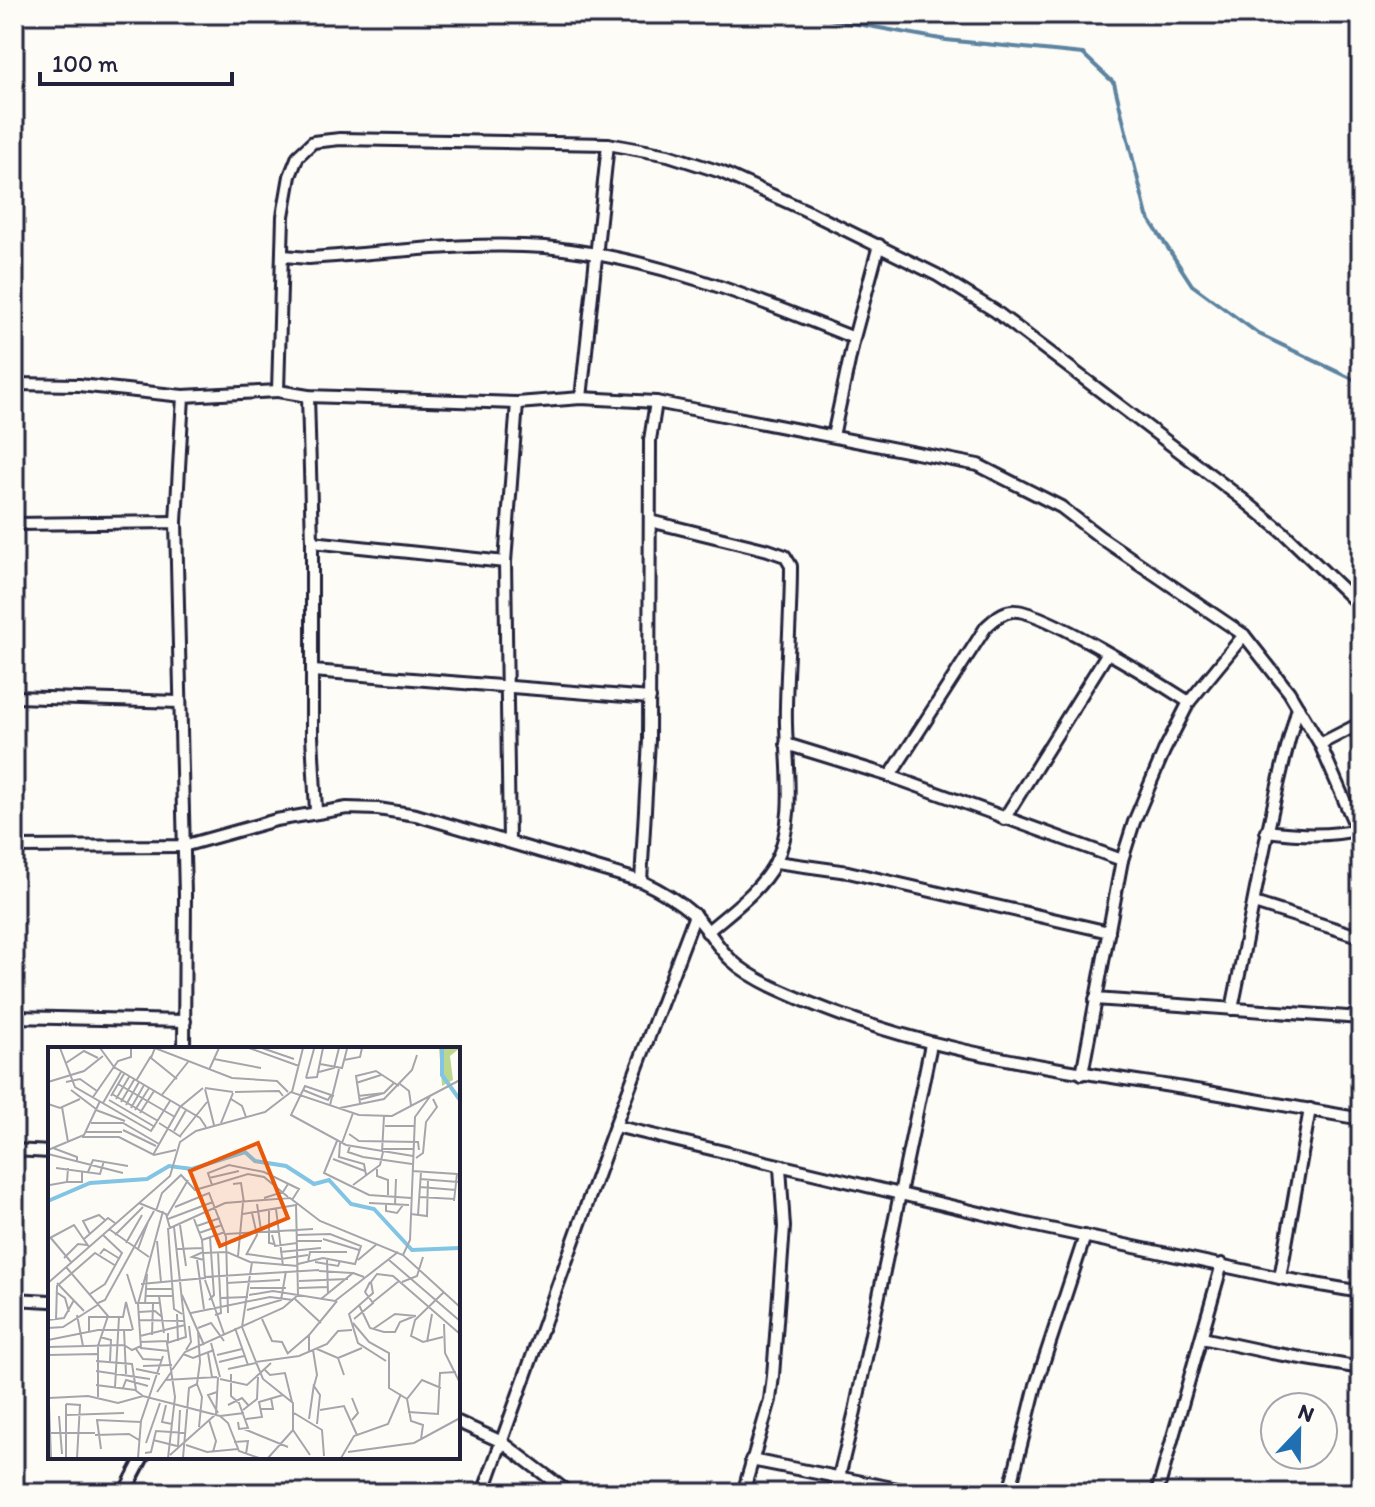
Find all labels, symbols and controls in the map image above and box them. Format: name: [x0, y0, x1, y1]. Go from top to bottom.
scale bar: [40, 36, 232, 86]
text: 100 m: [52, 49, 118, 78]
inset map: [48, 1047, 460, 1459]
north arrow: [1259, 1391, 1339, 1471]
text: N: [1294, 1398, 1318, 1428]

